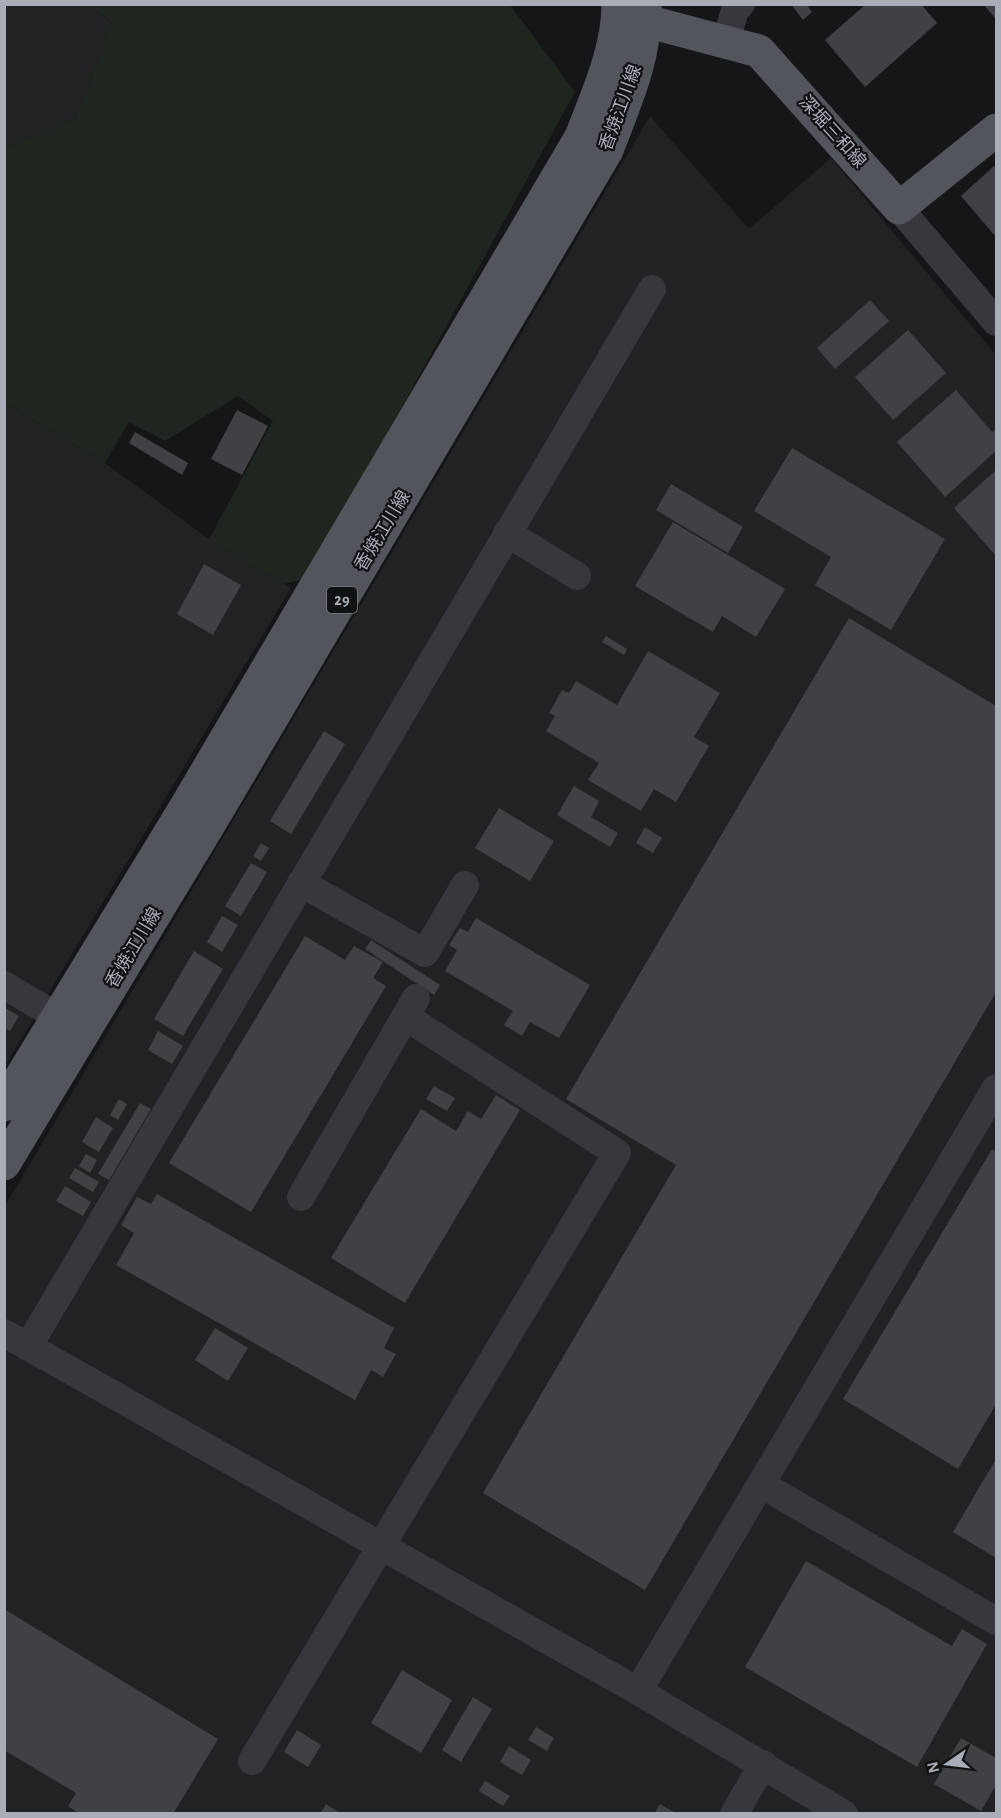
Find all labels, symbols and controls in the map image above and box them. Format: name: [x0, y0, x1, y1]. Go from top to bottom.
street label: 香焼江川線: [595, 62, 645, 153]
street label: 深堀三和線: [795, 91, 870, 171]
street label: 香焼江川線: [350, 487, 414, 574]
road number: 29: [327, 587, 357, 613]
street label: 香焼江川線: [101, 904, 165, 991]
north arrow: [917, 1734, 977, 1794]
text: N: [924, 1760, 943, 1775]

